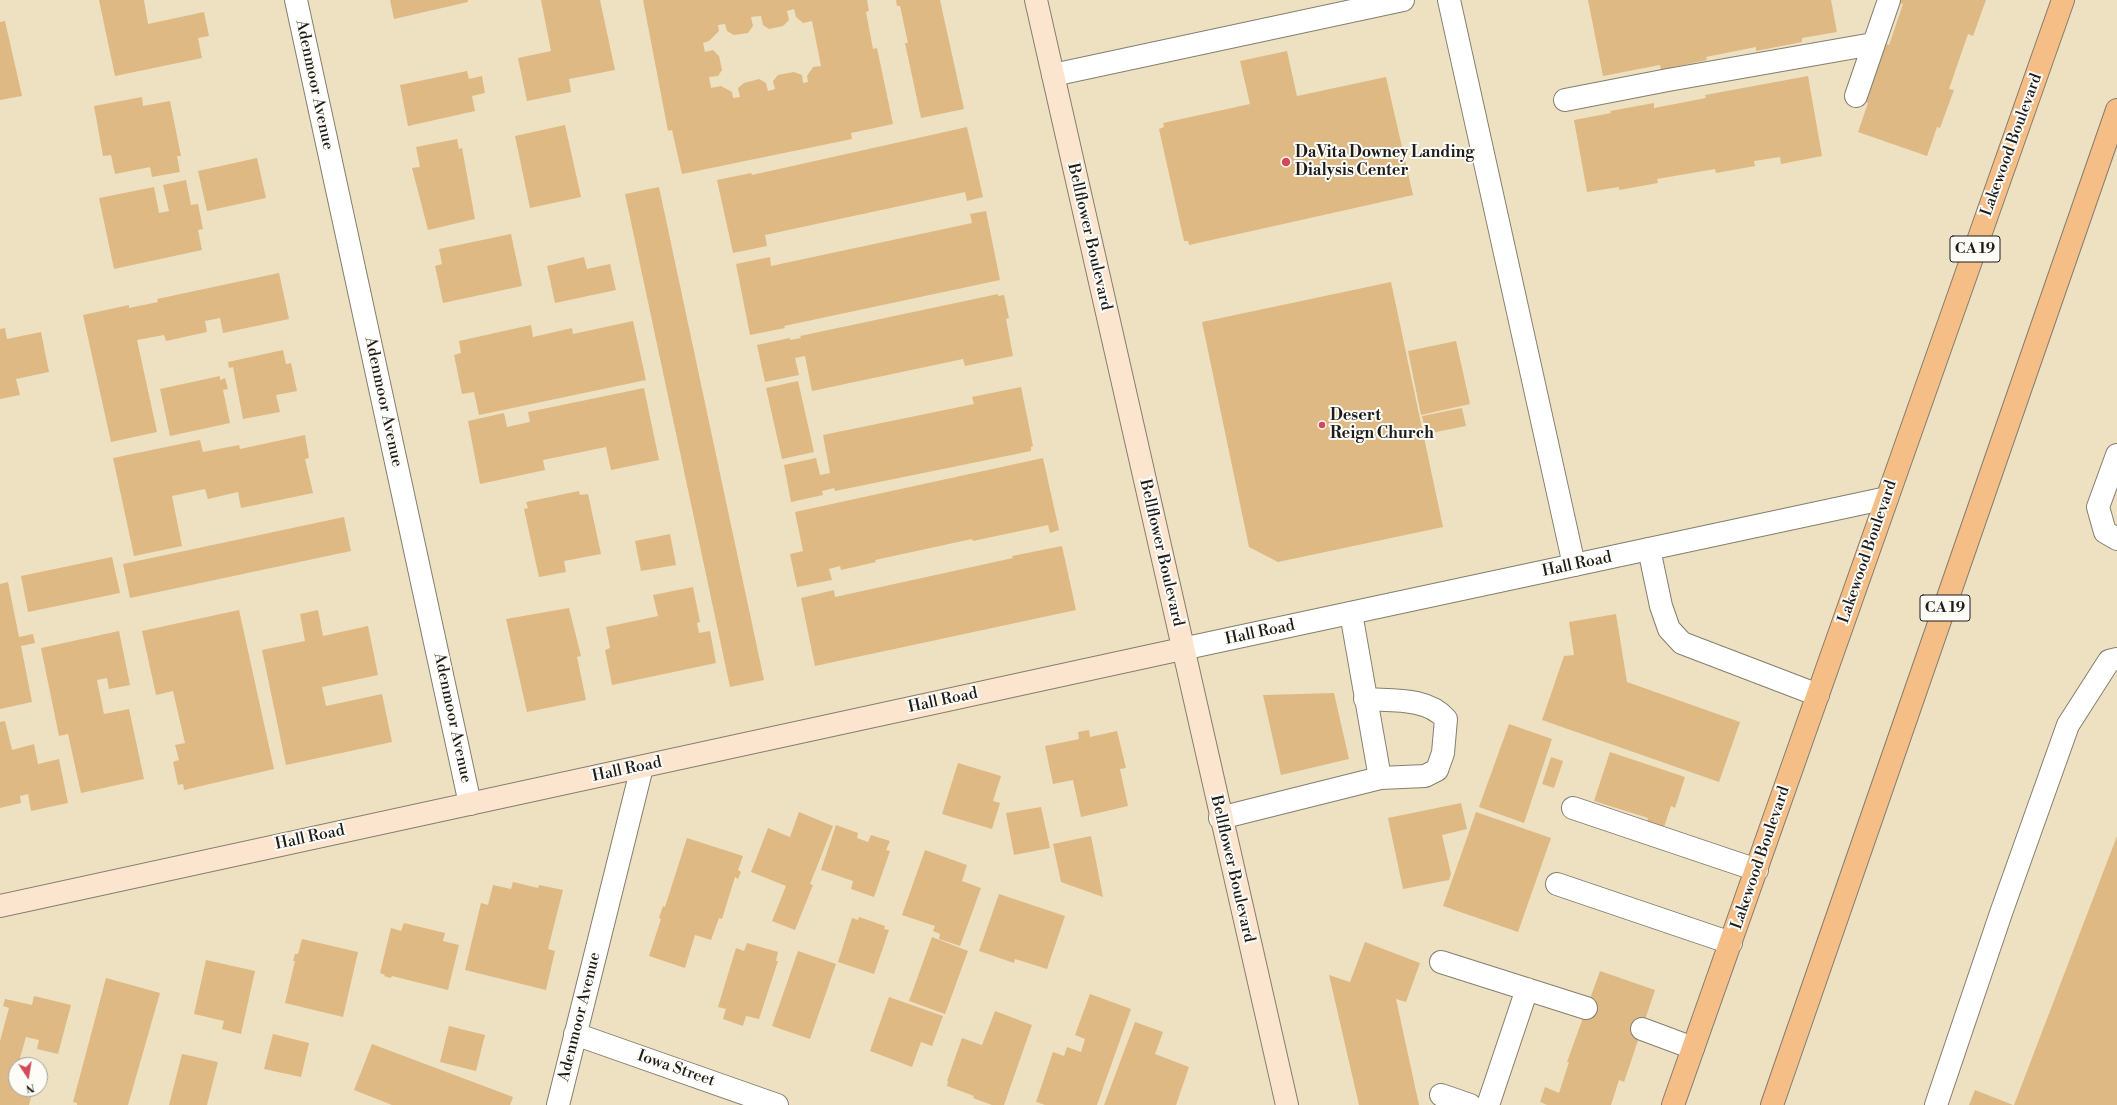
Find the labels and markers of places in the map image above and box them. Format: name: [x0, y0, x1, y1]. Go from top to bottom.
place label: DaVita Downey Landing Dialysis Center: [1295, 143, 1474, 181]
marker: DaVita Downey Landing Dialysis Center: [1280, 156, 1292, 168]
place label: Desert Reign Church: [1330, 406, 1434, 444]
marker: Desert Reign Church: [1317, 420, 1327, 430]

